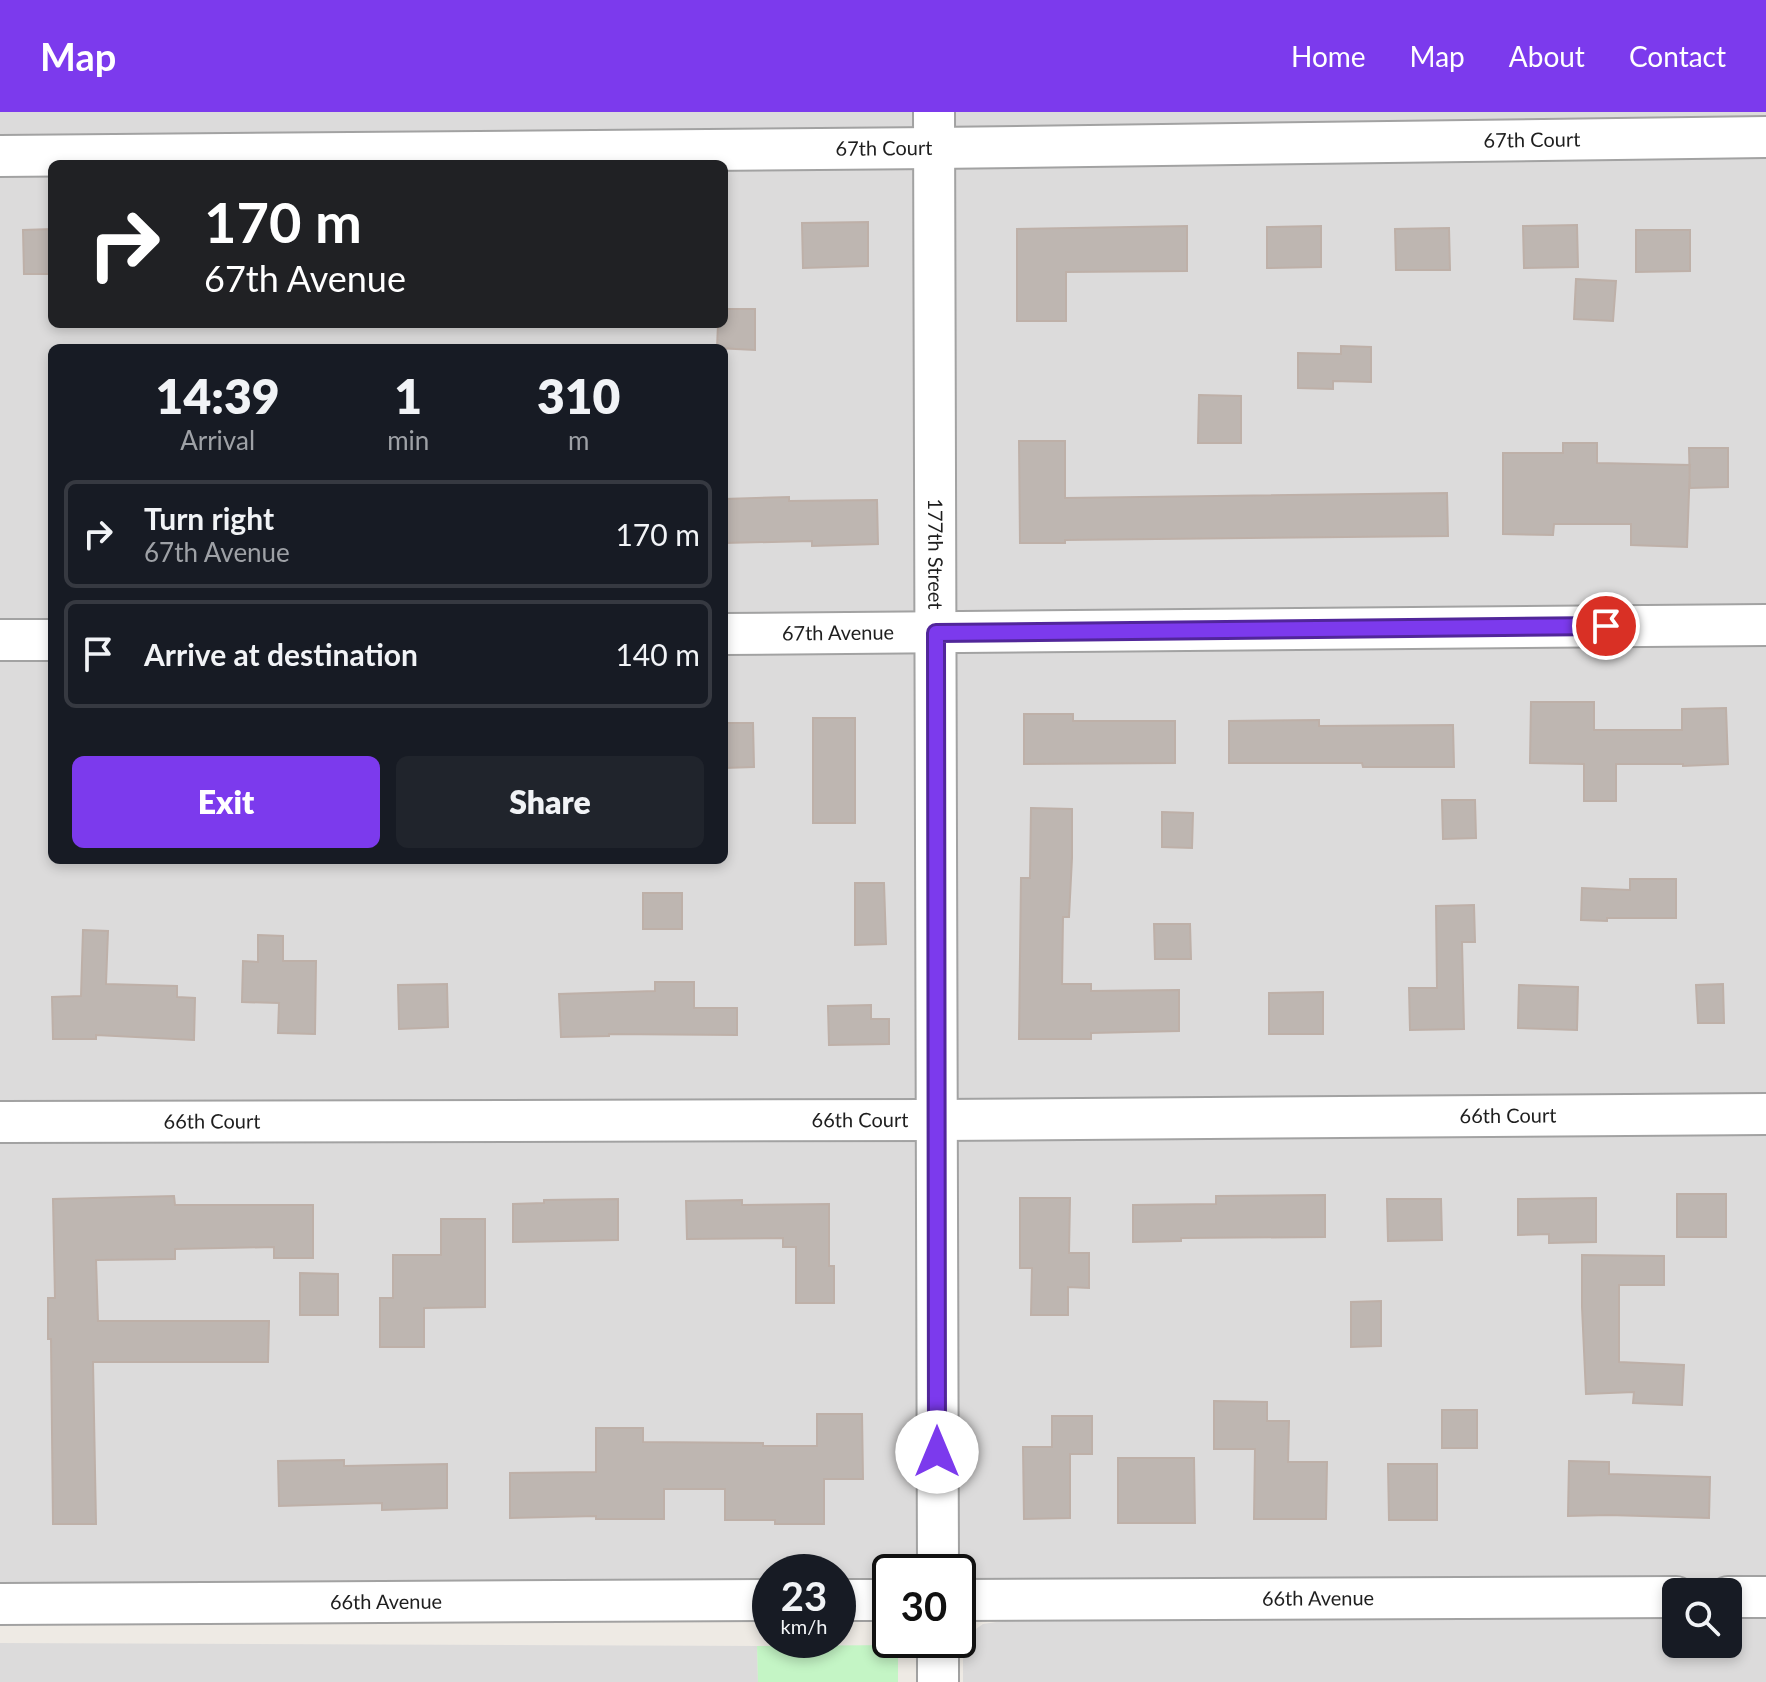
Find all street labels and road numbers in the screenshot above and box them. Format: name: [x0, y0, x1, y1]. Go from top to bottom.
street label: 67th Court: [1483, 126, 1580, 152]
street label: 67th Court: [835, 135, 932, 160]
street label: 177th Street: [924, 498, 948, 610]
street label: 67th Avenue: [782, 620, 894, 644]
street label: 66th Court: [1459, 1103, 1556, 1127]
street label: 66th Court: [812, 1107, 908, 1131]
street label: 66th Court: [164, 1108, 260, 1133]
street label: 66th Avenue: [1262, 1585, 1374, 1610]
street label: 66th Avenue: [330, 1589, 442, 1613]

